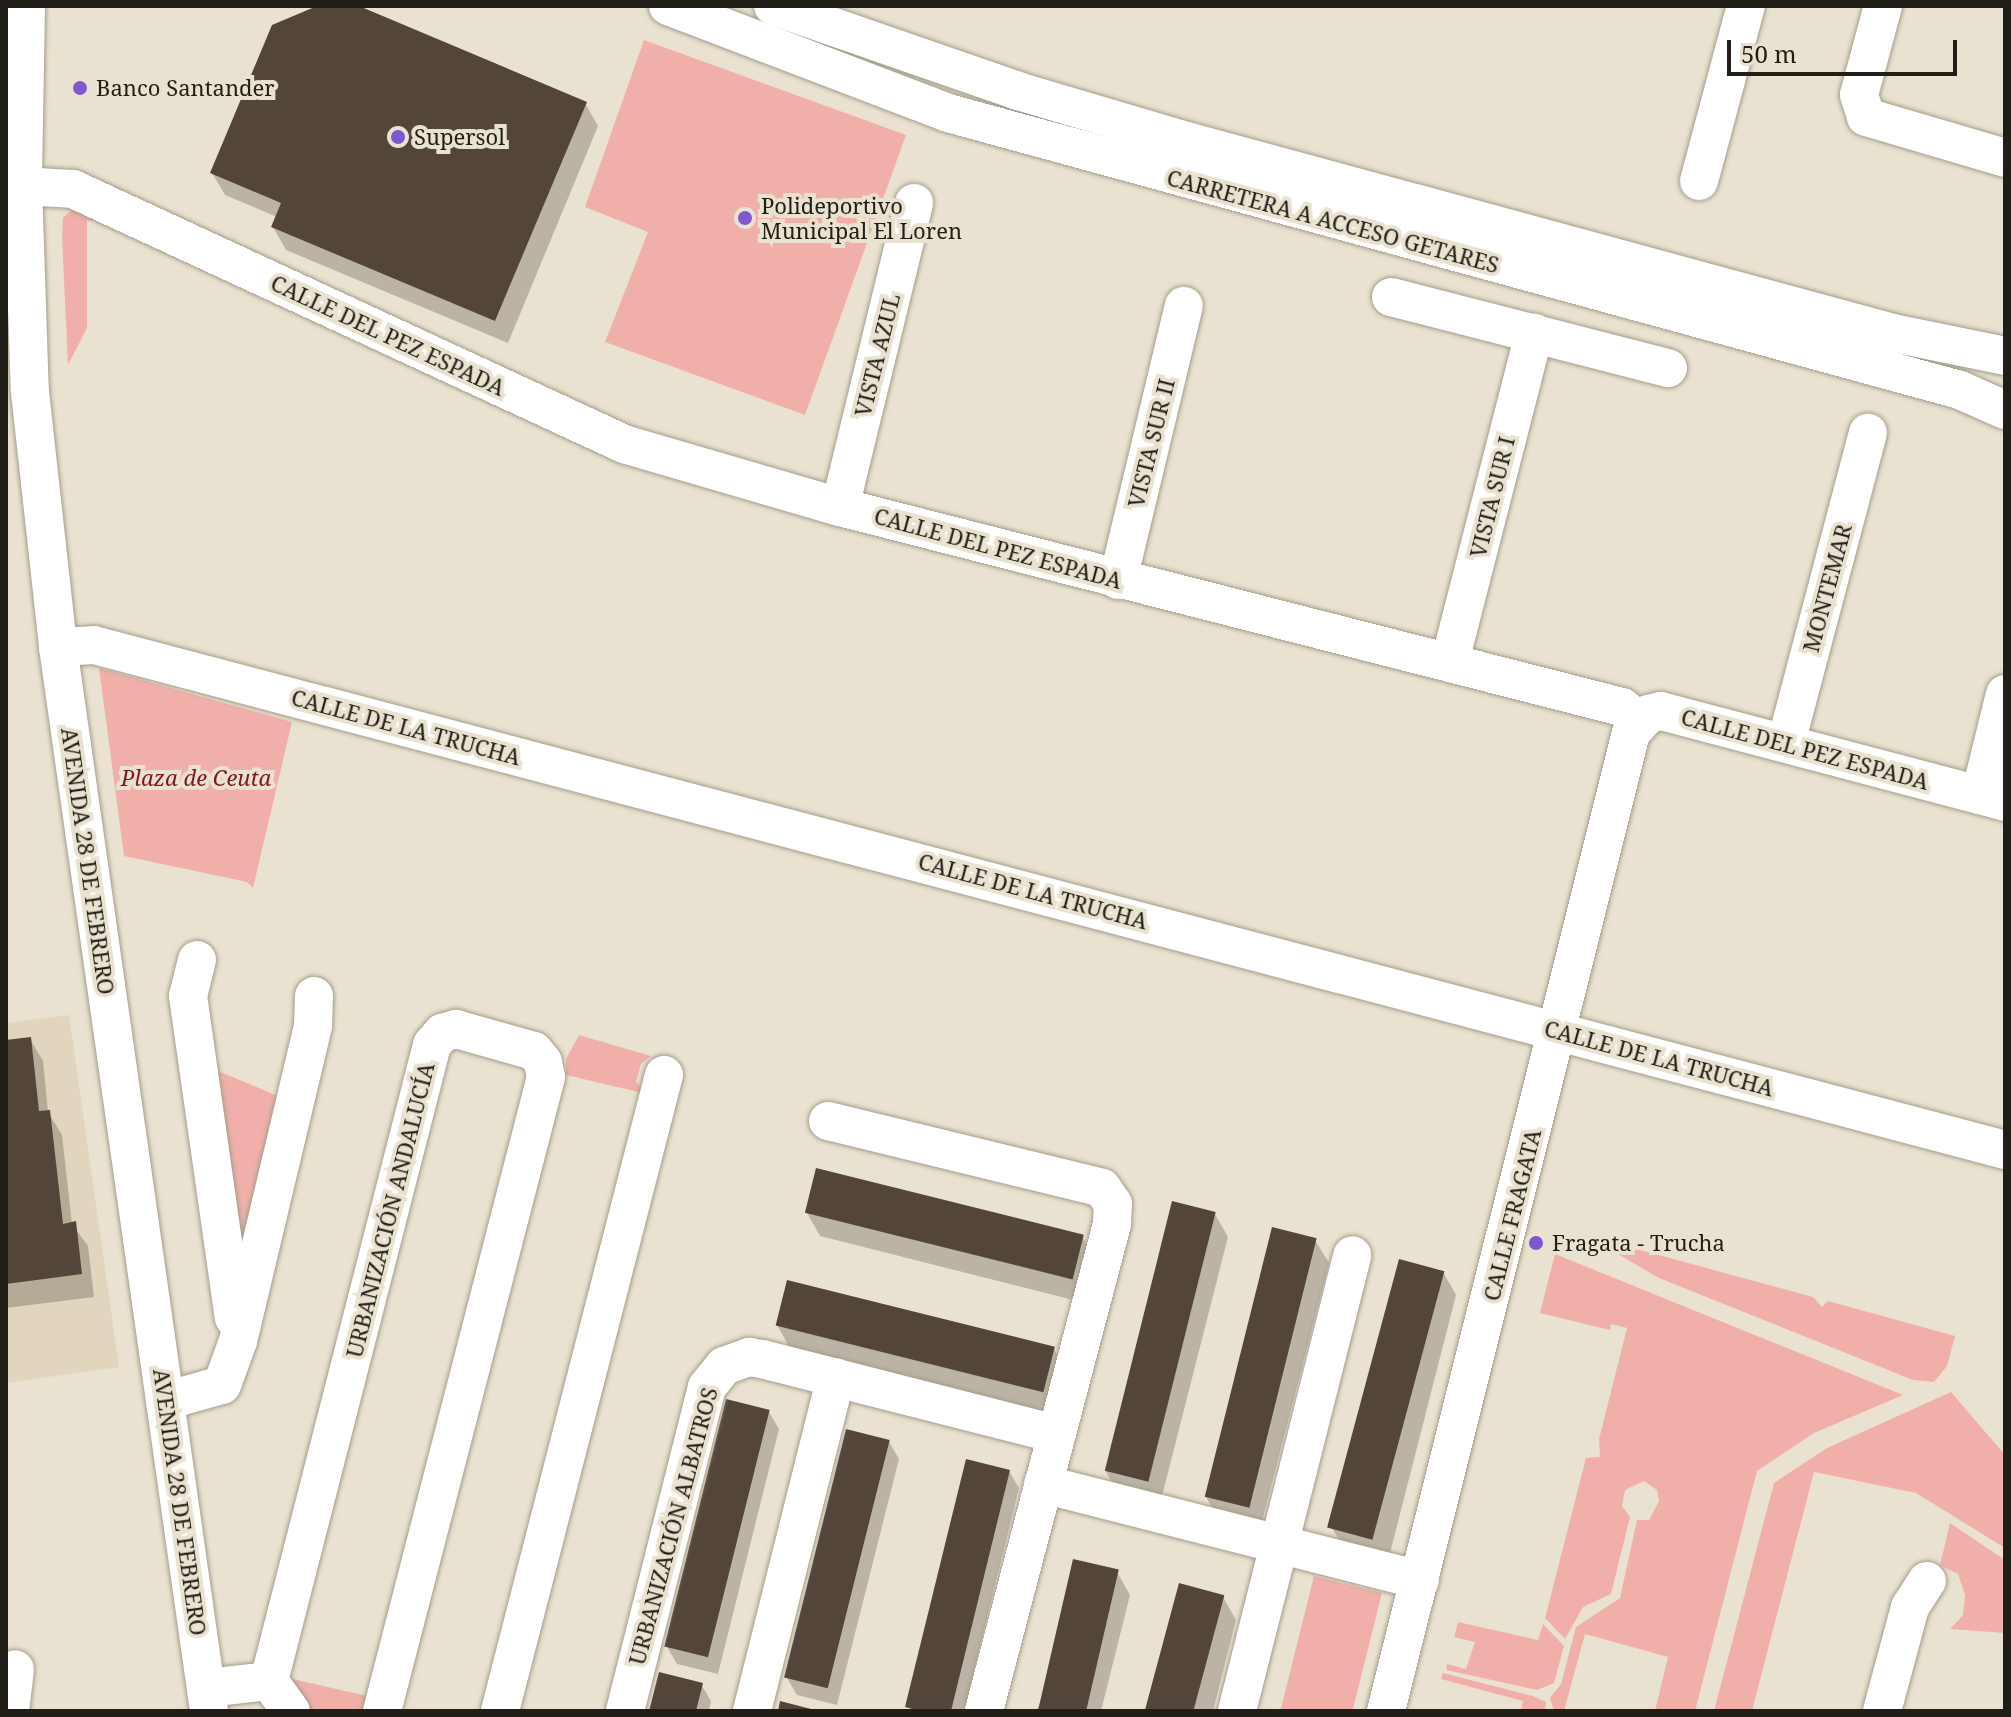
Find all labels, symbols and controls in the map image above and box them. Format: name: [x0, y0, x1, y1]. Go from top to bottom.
scale bar: [1731, 24, 1961, 74]
text: 50 m: [1741, 37, 1797, 70]
place label: Banco Santander: [96, 75, 275, 101]
marker: Banco Santander: [71, 79, 89, 97]
place label: Supersol: [414, 124, 505, 150]
marker: Supersol: [389, 128, 407, 146]
street label: CARRETERA A ACCESO GETARES: [1164, 164, 1502, 278]
place label: Polideportivo Municipal El Loren: [761, 192, 962, 244]
marker: Polideportivo Municipal El Loren: [736, 209, 754, 227]
street label: CALLE DEL PEZ ESPADA: [267, 269, 509, 401]
street label: VISTA AZUL: [849, 291, 905, 419]
street label: VISTA SUR II: [1122, 376, 1180, 510]
street label: VISTA SUR I: [1464, 434, 1520, 560]
street label: CALLE DEL PEZ ESPADA: [871, 502, 1125, 594]
street label: MONTEMAR: [1797, 521, 1857, 655]
street label: CALLE DE LA TRUCHA: [289, 684, 523, 770]
street label: CALLE DEL PEZ ESPADA: [1678, 703, 1932, 795]
street label: AVENIDA 28 DE FEBRERO: [56, 726, 120, 996]
park label: Plaza de Ceuta: [121, 765, 271, 791]
street label: CALLE DE LA TRUCHA: [916, 848, 1150, 934]
street label: CALLE DE LA TRUCHA: [1542, 1015, 1776, 1101]
street label: URBANIZACIÓN ANDALUCÍA: [341, 1060, 439, 1360]
street label: CALLE FRAGATA: [1478, 1126, 1546, 1304]
place label: Fragata - Trucha: [1552, 1230, 1725, 1256]
marker: Fragata - Trucha: [1527, 1234, 1545, 1252]
street label: AVENIDA 28 DE FEBRERO: [148, 1367, 212, 1637]
street label: URBANIZACIÓN ALBATROS: [623, 1384, 723, 1668]

